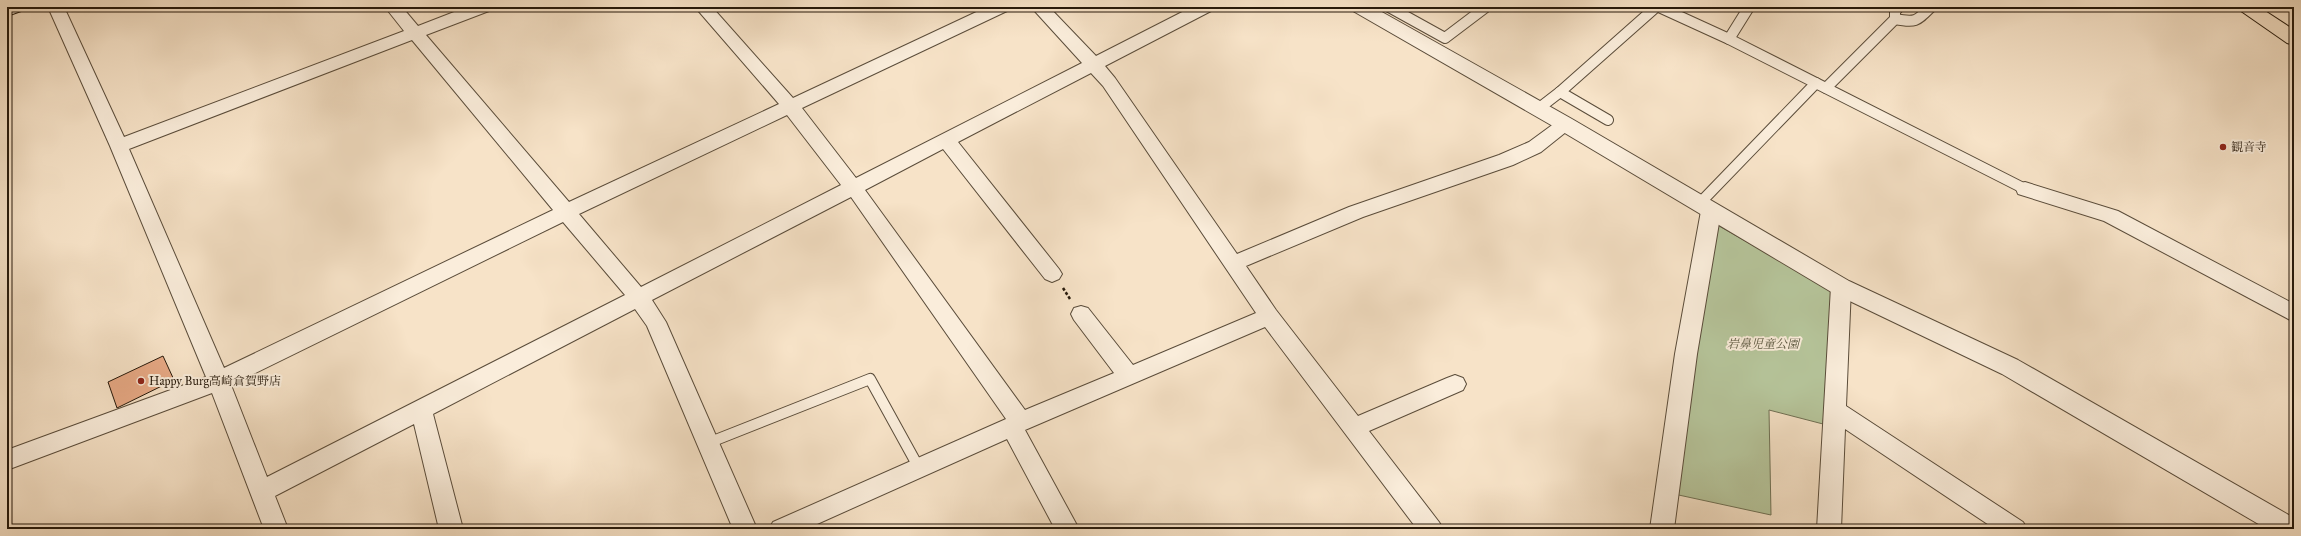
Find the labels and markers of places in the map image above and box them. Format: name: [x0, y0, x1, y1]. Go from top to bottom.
place label: 観音寺: [2231, 140, 2267, 154]
marker: 観音寺: [2218, 142, 2228, 152]
place label: Happy Burg高崎倉賀野店: [149, 374, 281, 389]
marker: Happy Burg高崎倉賀野店: [136, 376, 146, 386]

